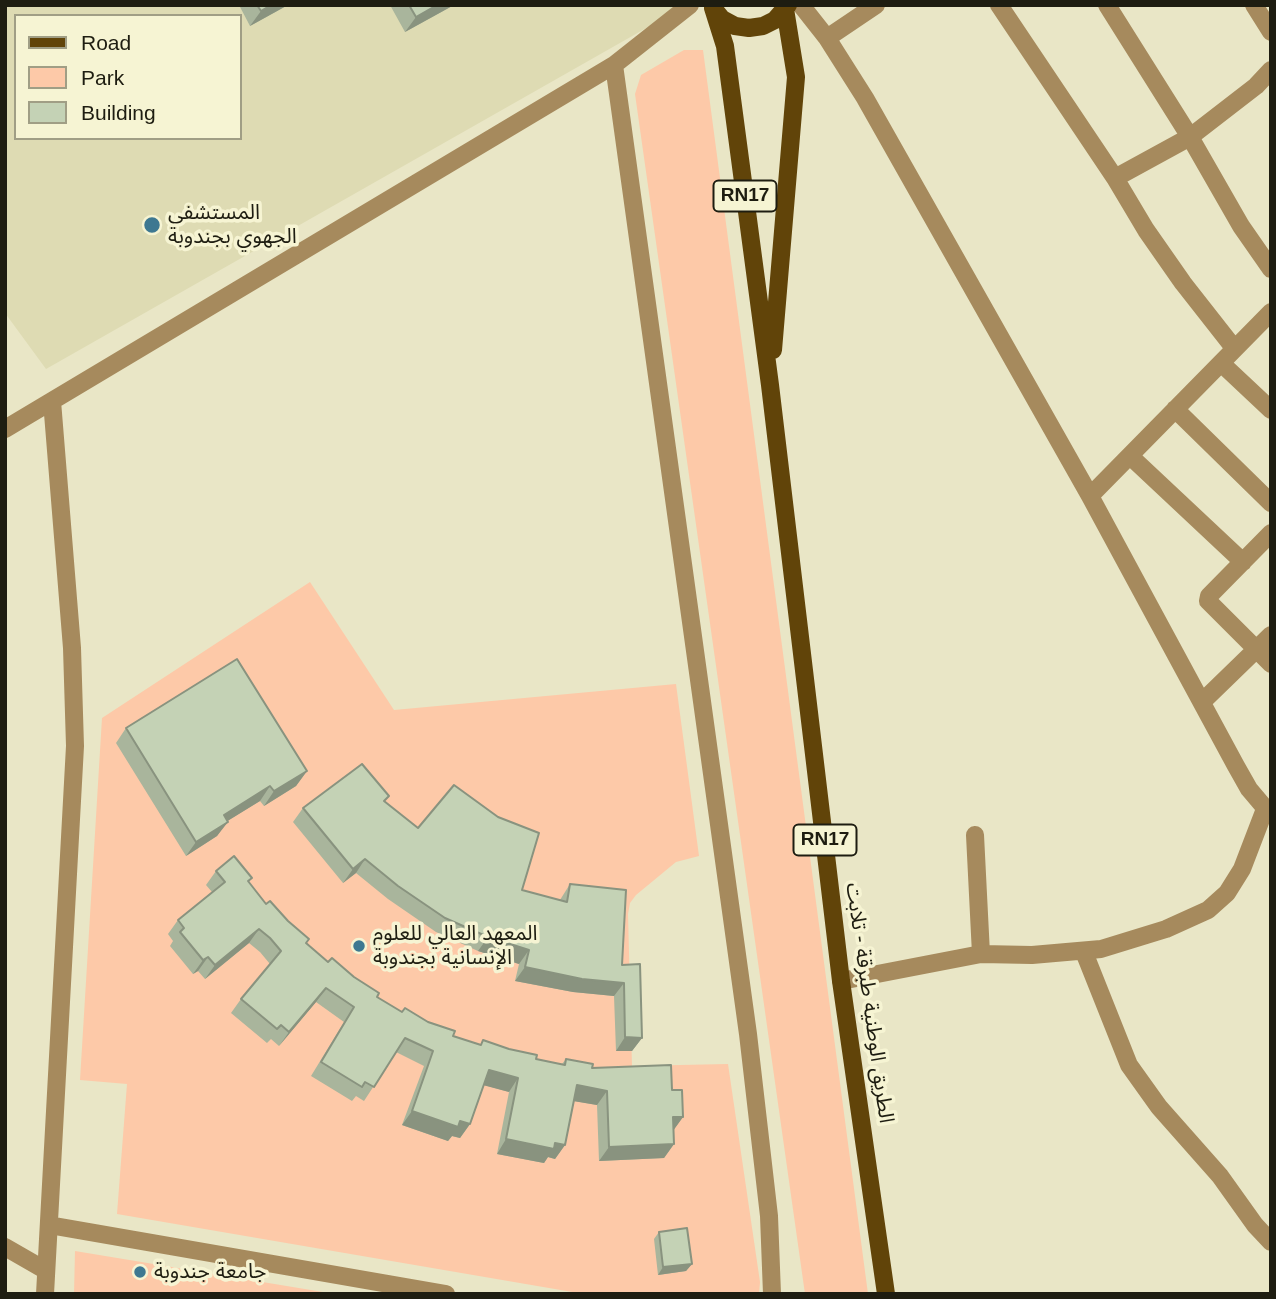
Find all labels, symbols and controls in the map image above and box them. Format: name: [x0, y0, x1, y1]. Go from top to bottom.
legend: [14, 14, 242, 140]
text: Road: [81, 31, 131, 54]
text: Park: [81, 66, 124, 89]
text: Building: [81, 101, 156, 124]
road number: RN17: [714, 180, 776, 212]
place label: المستشفى الجهوي بجندوبة: [168, 200, 297, 250]
marker: المستشفى الجهوي بجندوبة: [142, 215, 162, 235]
road number: RN17: [794, 824, 856, 856]
street label: الطريق الوطنية طبرقة - تلابت: [840, 881, 898, 1125]
place label: المعهد العالي للعلوم الإنسانية بجندوبة: [373, 921, 538, 971]
marker: المعهد العالي للعلوم الإنسانية بجندوبة: [351, 938, 367, 954]
place label: جامعة جندوبة: [154, 1259, 266, 1285]
marker: جامعة جندوبة: [132, 1264, 148, 1280]

